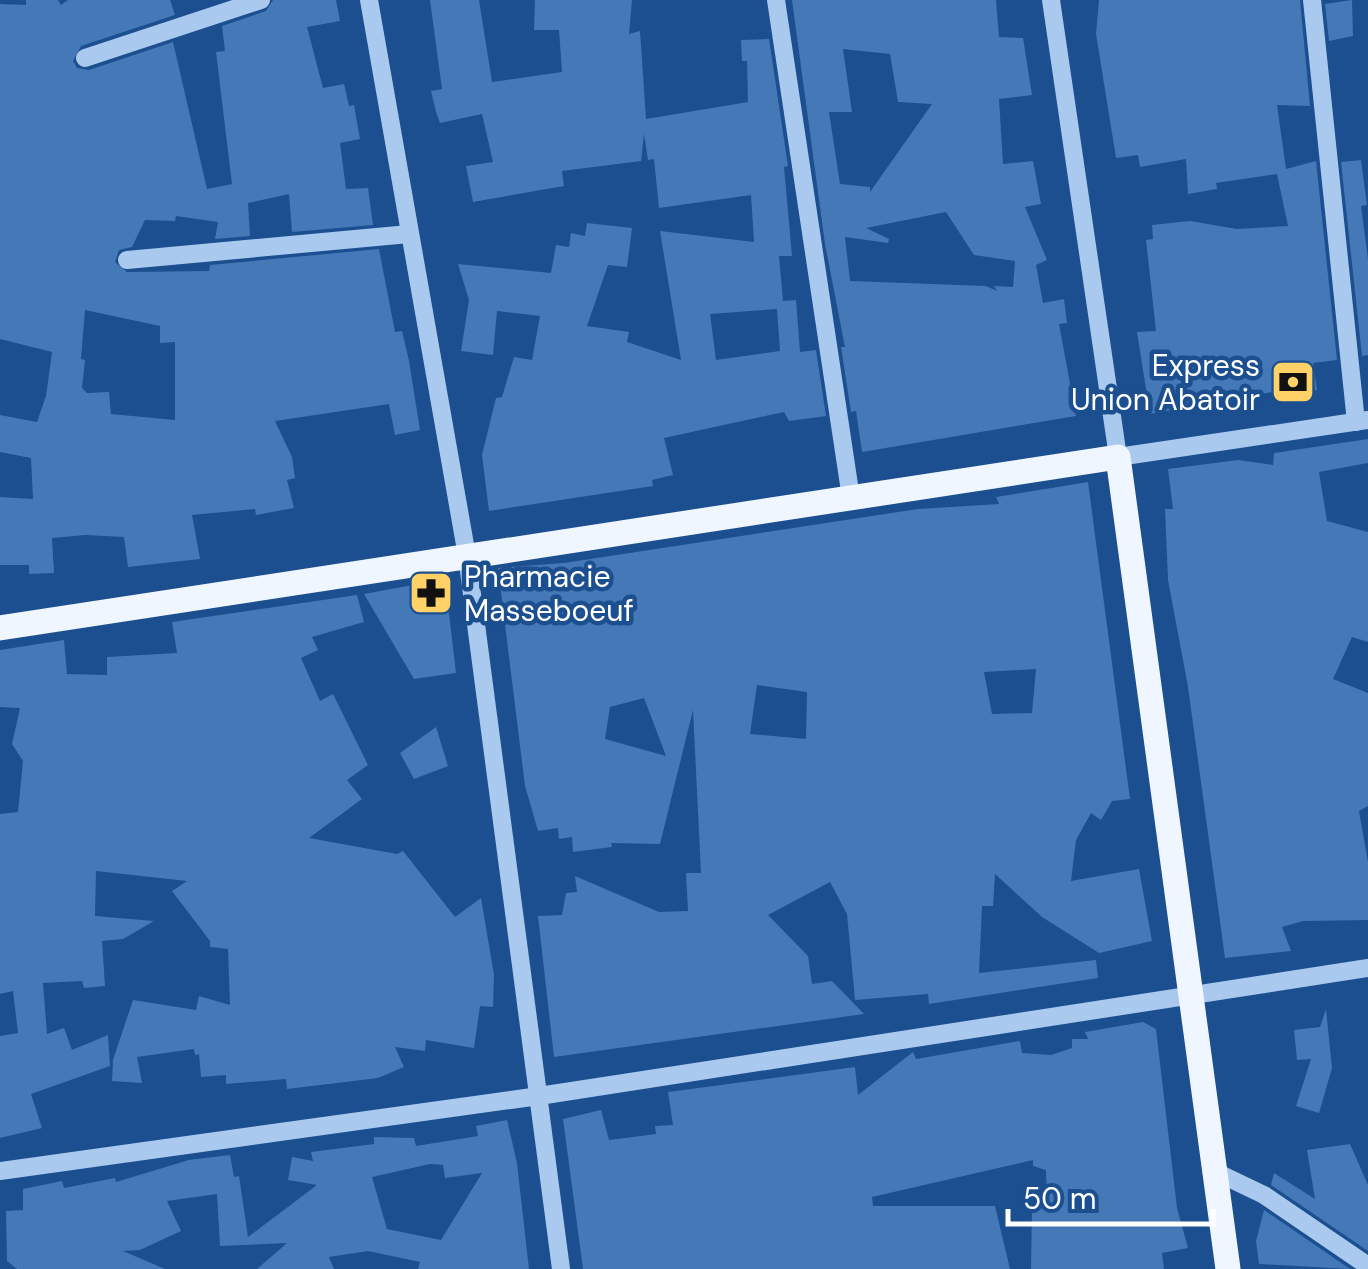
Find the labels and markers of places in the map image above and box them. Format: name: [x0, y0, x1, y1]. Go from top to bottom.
place label: Express Union Abatoir: [1071, 346, 1260, 419]
bank icon: Express Union Abatoir: [1270, 359, 1316, 405]
place label: Pharmacie Masseboeuf: [464, 557, 634, 630]
pharmacy icon: Pharmacie Masseboeuf: [408, 570, 454, 616]

